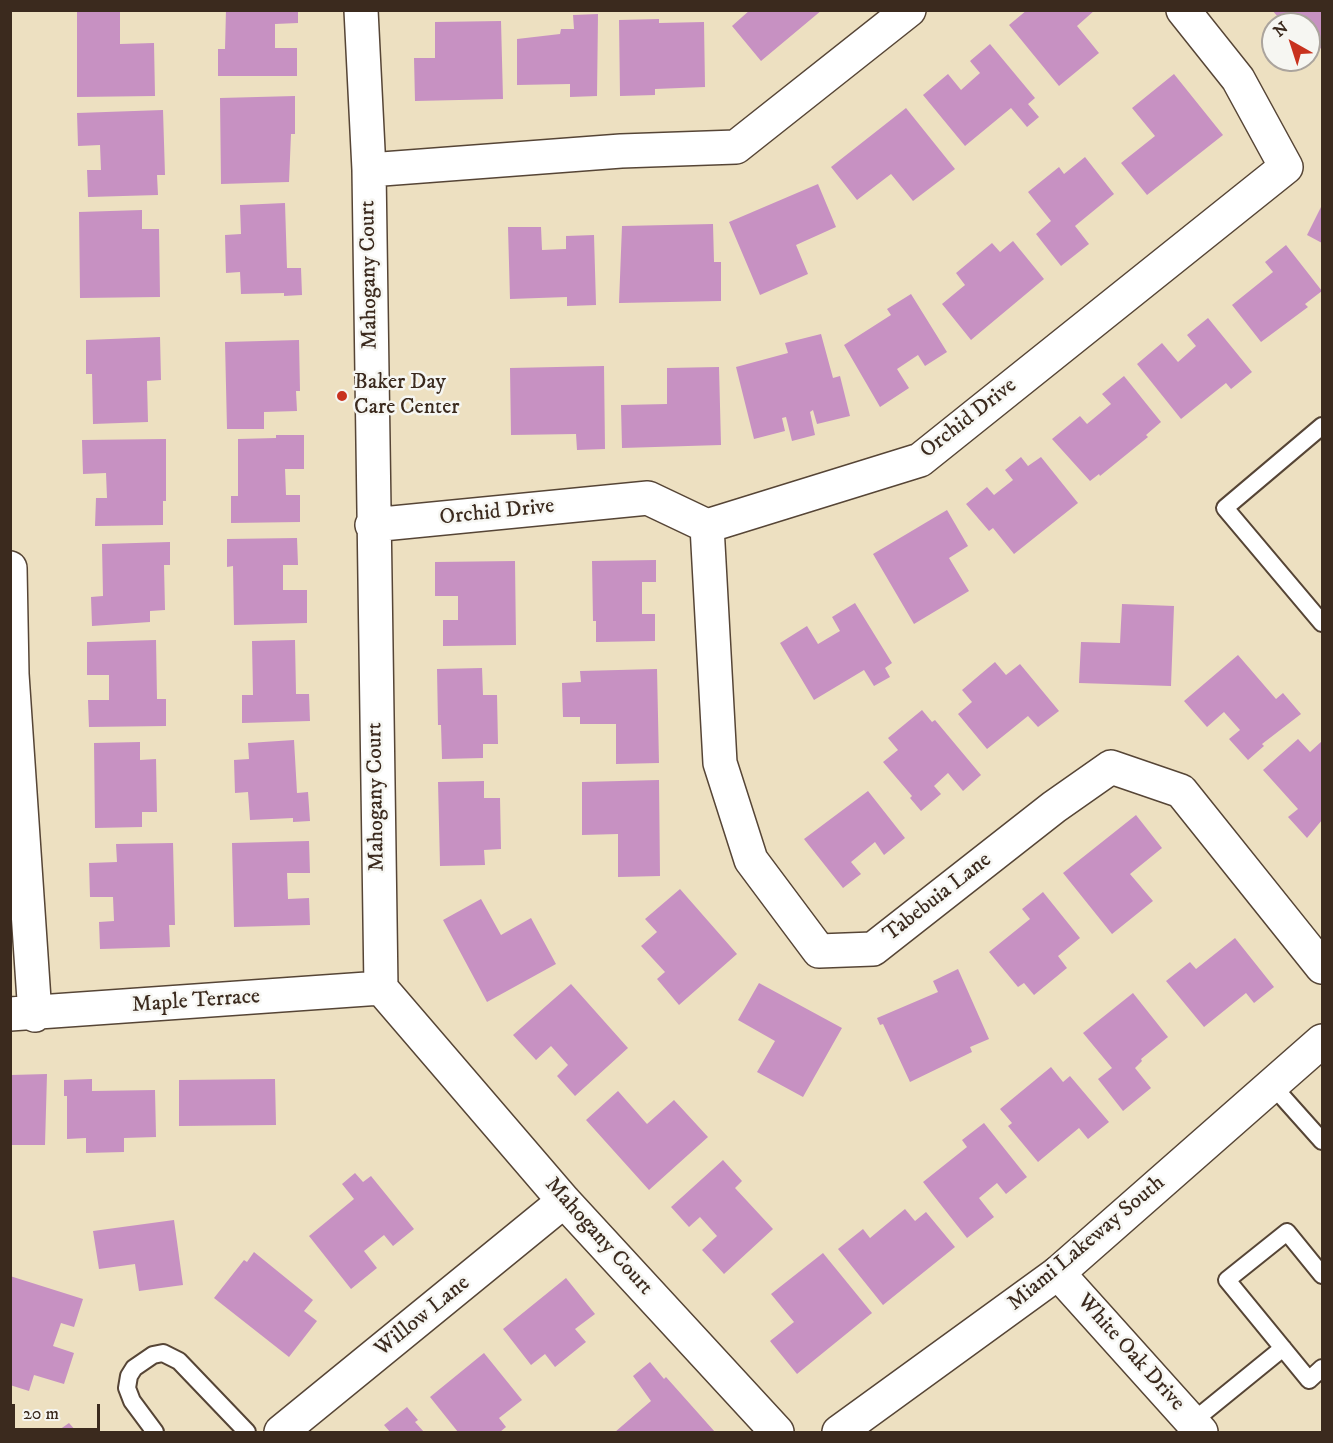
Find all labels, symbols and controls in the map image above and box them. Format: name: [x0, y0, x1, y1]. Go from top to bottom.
north arrow: [1261, 12, 1321, 72]
text: N: [1270, 18, 1292, 41]
street label: Mahogany Court: [355, 200, 385, 350]
place label: Baker Day Care Center: [354, 370, 459, 422]
street label: Orchid Drive: [916, 373, 1022, 465]
marker: Baker Day Care Center: [335, 389, 349, 403]
street label: Orchid Drive: [438, 494, 556, 532]
street label: Mahogany Court: [362, 722, 392, 872]
street label: Tabebuia Lane: [879, 848, 997, 948]
street label: Maple Terrace: [131, 984, 261, 1020]
street label: Miami Lakeway South: [1003, 1171, 1171, 1317]
street label: Mahogany Court: [538, 1173, 658, 1301]
street label: Willow Lane: [370, 1271, 476, 1363]
street label: White Oak Drive: [1071, 1289, 1189, 1417]
scale bar: [15, 1392, 104, 1430]
text: 20 m: [23, 1403, 59, 1425]

